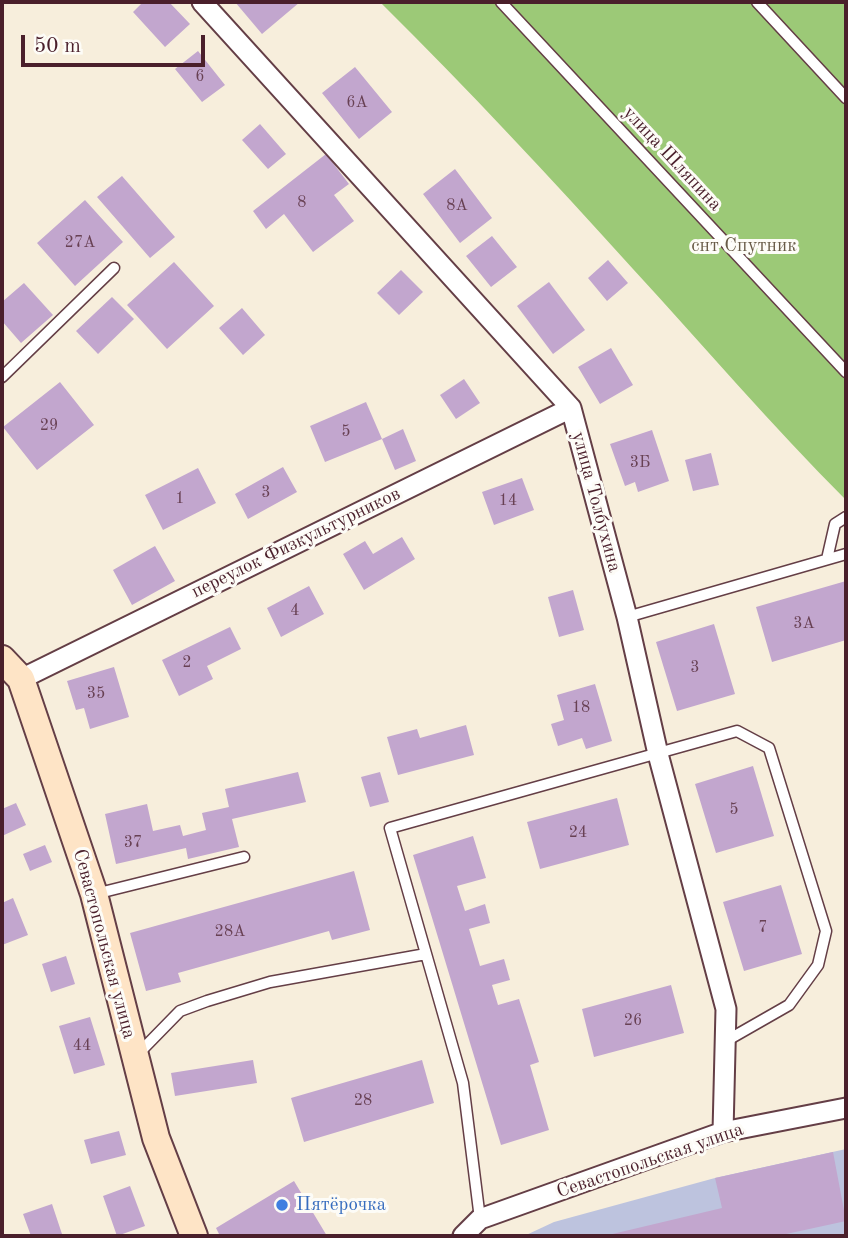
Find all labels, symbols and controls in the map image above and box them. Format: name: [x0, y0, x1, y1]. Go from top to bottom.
scale bar: [24, 21, 208, 65]
text: 50 m: [34, 36, 81, 57]
house number: 6: [195, 67, 205, 87]
house number: 6А: [346, 93, 368, 113]
street label: улица Шляпина: [618, 102, 726, 216]
house number: 8: [297, 193, 307, 213]
house number: 8А: [446, 196, 468, 216]
house number: 27А: [65, 233, 95, 253]
park label: снт Спутник: [691, 235, 797, 257]
house number: 29: [40, 416, 58, 436]
house number: 5: [341, 422, 351, 442]
street label: улица Толбухина: [566, 429, 626, 575]
house number: 3Б: [630, 453, 650, 473]
street label: переулок Физкультурников: [188, 482, 404, 604]
house number: 3: [261, 483, 271, 503]
house number: 1: [175, 489, 185, 509]
house number: 14: [499, 491, 517, 511]
house number: 4: [290, 601, 300, 621]
house number: 3А: [793, 614, 815, 634]
house number: 2: [182, 653, 192, 673]
house number: 3: [690, 658, 700, 678]
house number: 35: [87, 684, 105, 704]
house number: 18: [572, 698, 590, 718]
house number: 5: [729, 800, 739, 820]
house number: 24: [569, 823, 587, 843]
house number: 37: [124, 833, 142, 853]
street label: Севастопольская улица: [68, 846, 140, 1042]
house number: 7: [758, 918, 768, 938]
house number: 28А: [215, 922, 245, 942]
house number: 26: [624, 1011, 642, 1031]
house number: 44: [73, 1036, 91, 1056]
house number: 28: [354, 1091, 372, 1111]
street label: Севастопольская улица: [554, 1118, 746, 1204]
place label: Пятёрочка: [296, 1194, 386, 1216]
marker: Пятёрочка: [274, 1197, 290, 1213]

